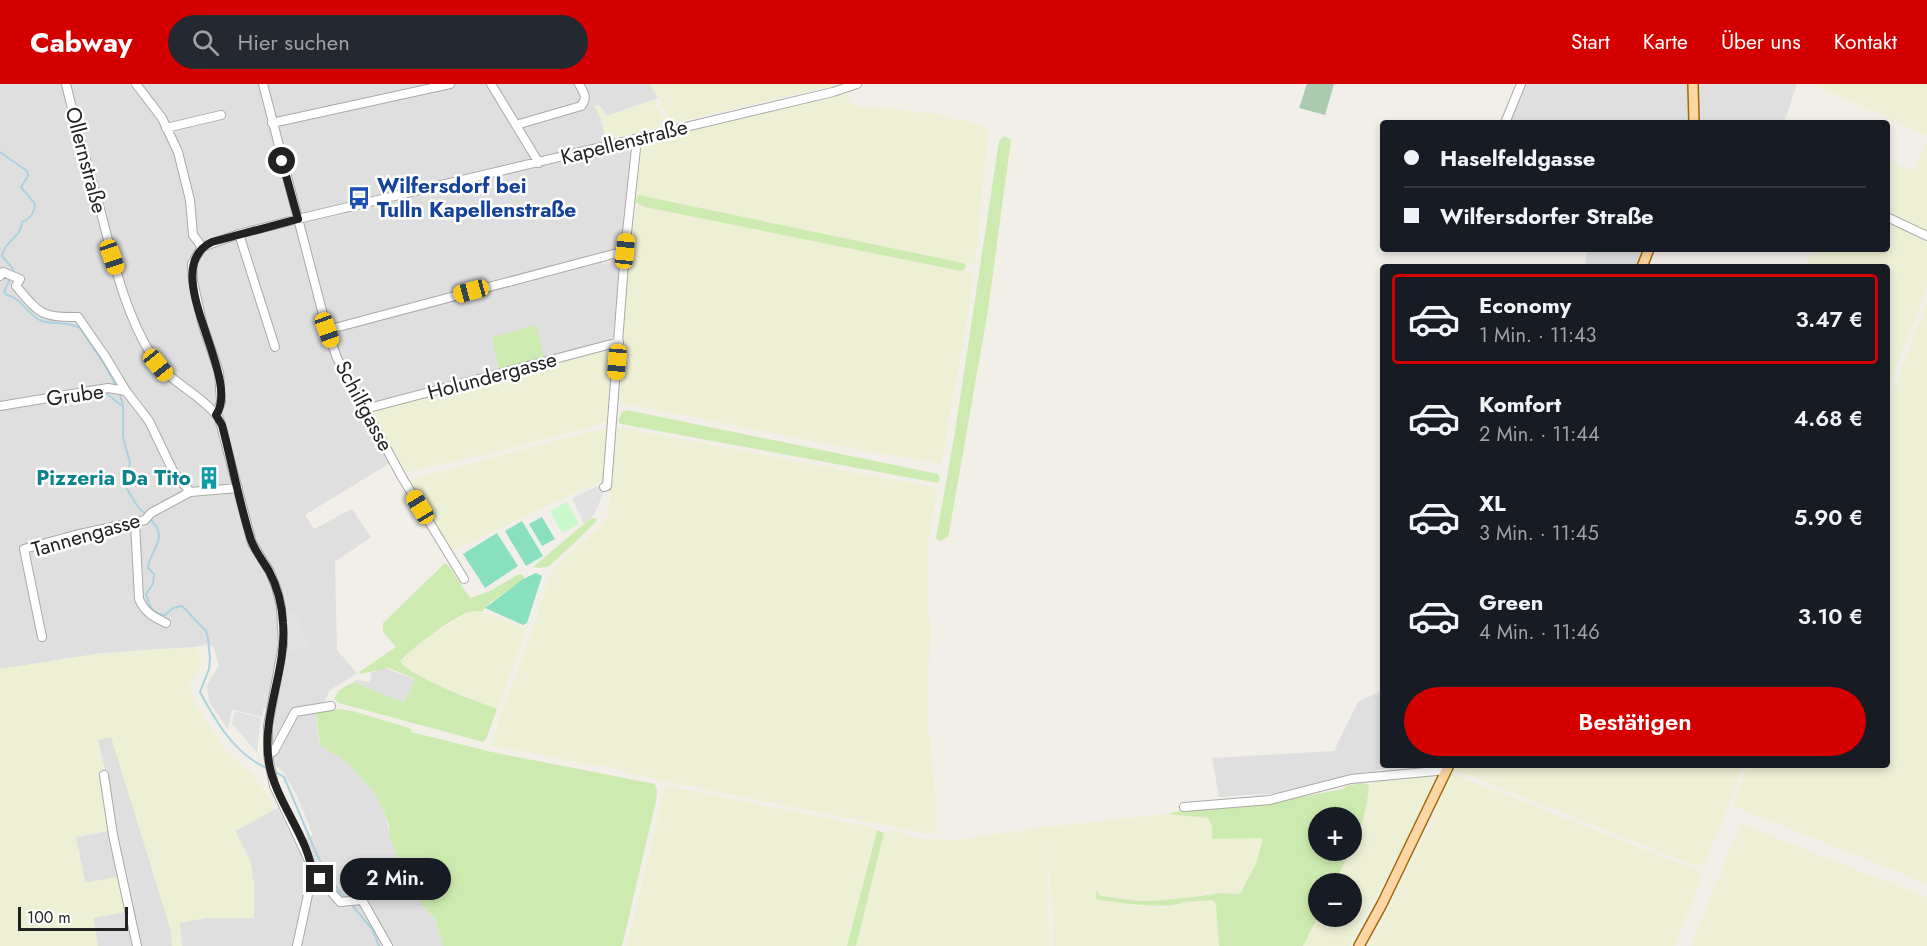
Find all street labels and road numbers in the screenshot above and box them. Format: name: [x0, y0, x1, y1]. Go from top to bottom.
street label: Ollernstraße: [57, 104, 115, 217]
street label: Kapellenstraße: [557, 112, 691, 172]
street label: Holundergasse: [424, 344, 560, 408]
street label: Schilfgasse: [328, 355, 400, 457]
street label: Grube: [45, 376, 106, 414]
street label: Tannengasse: [28, 505, 144, 565]

